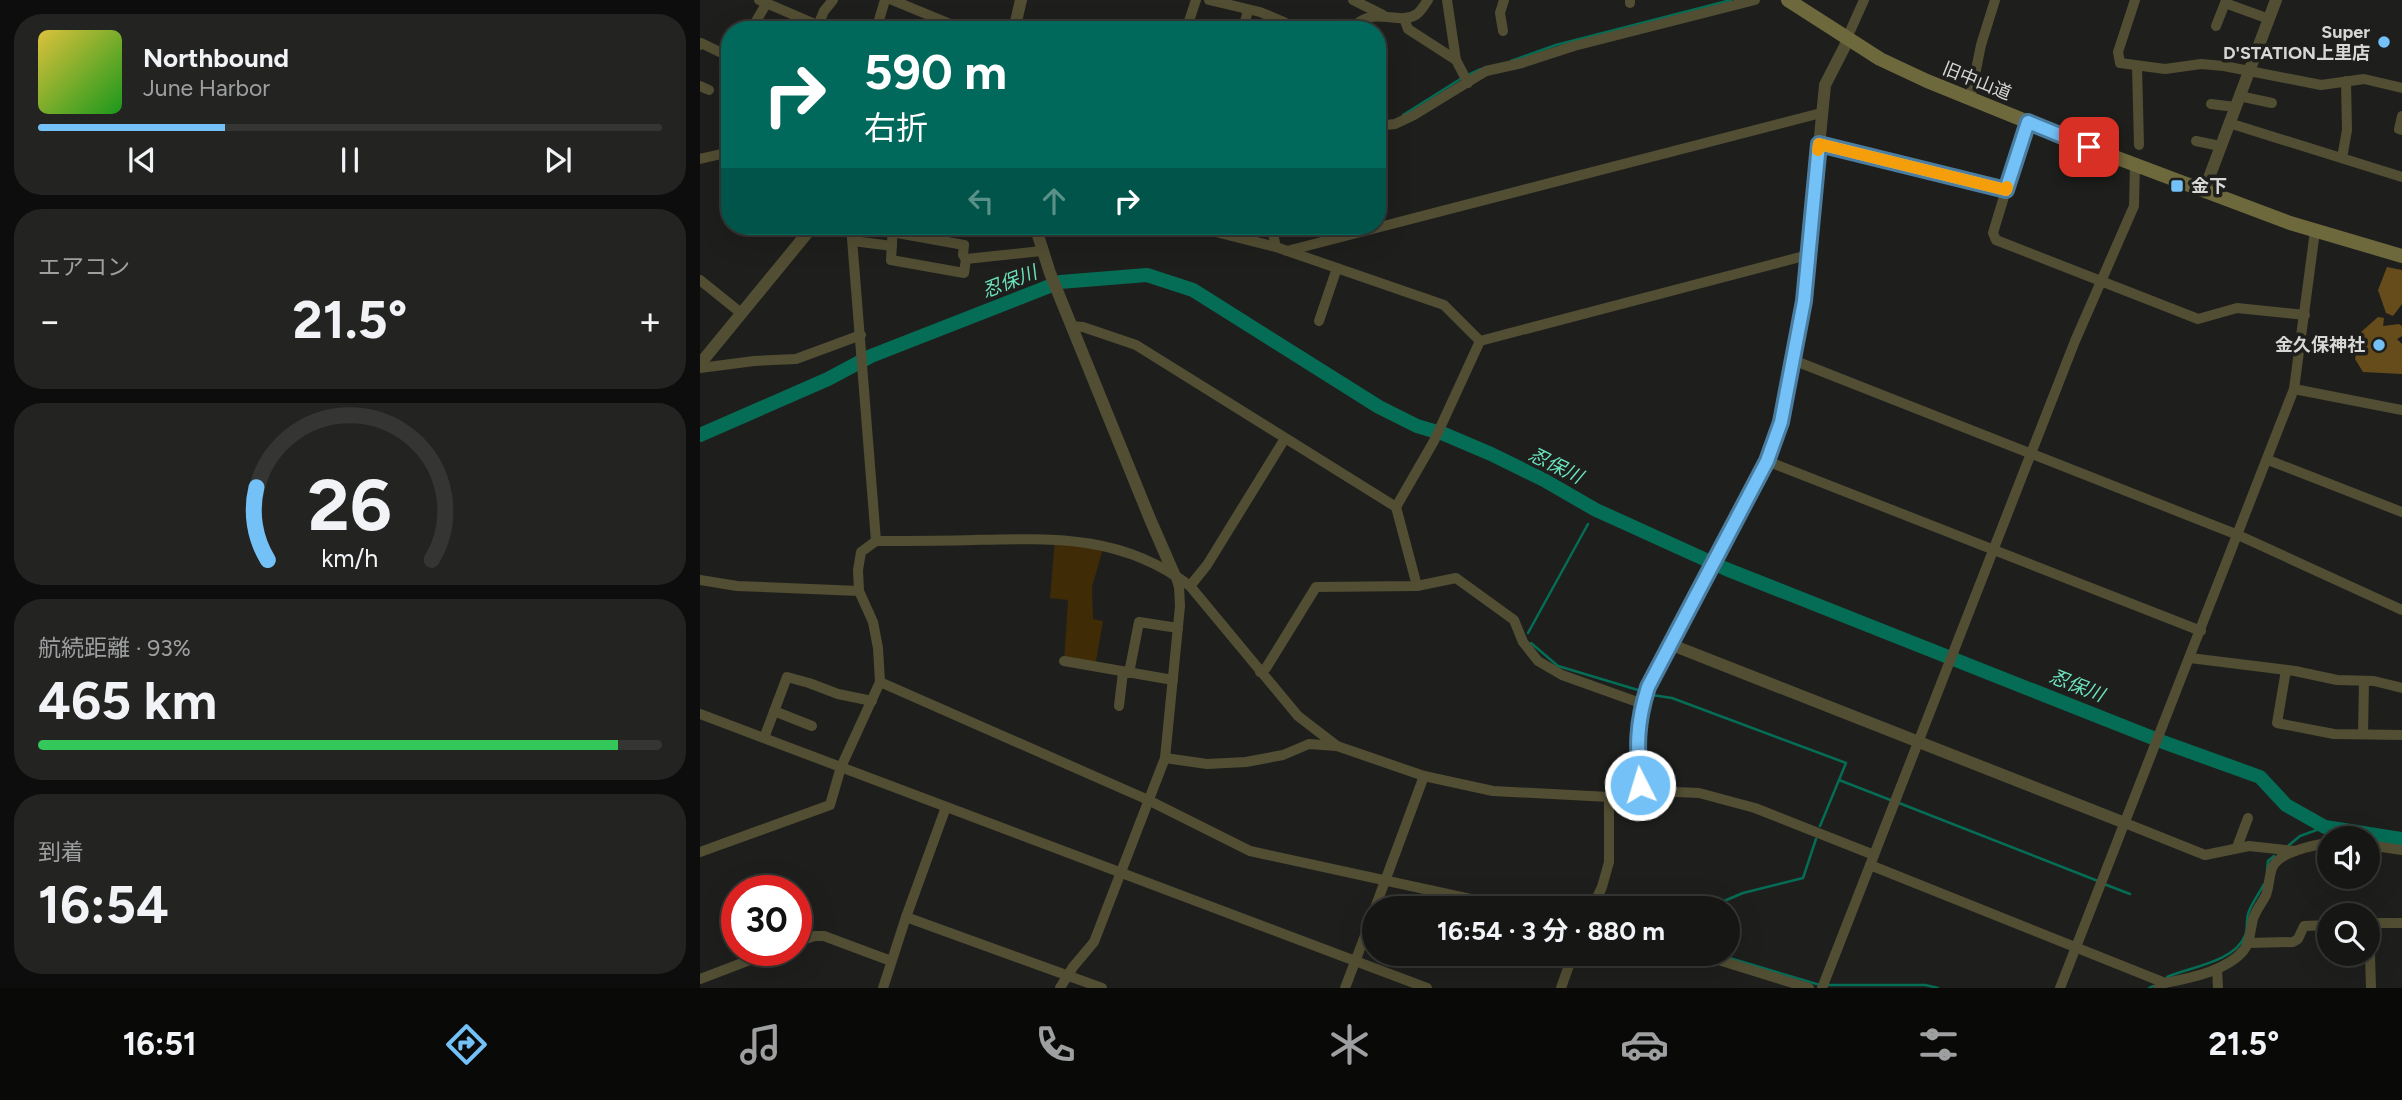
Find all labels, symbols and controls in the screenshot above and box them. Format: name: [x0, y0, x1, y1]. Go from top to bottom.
place label: Super D'STATION上里店: [2223, 21, 2370, 64]
marker: Super D'STATION上里店: [2376, 34, 2392, 50]
text: Northbound: [143, 42, 289, 74]
text: 590 m: [864, 42, 1007, 101]
icon: right: [749, 49, 840, 140]
street label: 旧中山道: [1940, 57, 2014, 105]
text: June Harbor: [143, 74, 270, 102]
text: 右折: [864, 109, 928, 147]
pin: [2059, 117, 2119, 177]
icon: arrive: [2070, 128, 2108, 166]
icon: previous: [123, 141, 161, 179]
icon: pause: [331, 141, 369, 179]
icon: next: [539, 141, 577, 179]
place label: 金下: [2191, 175, 2227, 197]
marker: 金下: [2169, 178, 2185, 194]
icon: left: [962, 182, 1000, 220]
icon: ahead: [1035, 182, 1073, 220]
icon: right: [1108, 182, 1146, 220]
text: エアコン: [38, 253, 130, 281]
water label: 忍保川: [978, 260, 1042, 302]
text: 21.5°: [293, 289, 407, 351]
text: −: [38, 298, 62, 344]
text: +: [638, 298, 662, 344]
place label: 金久保神社: [2275, 334, 2365, 356]
marker: 金久保神社: [2371, 337, 2387, 353]
water label: 忍保川: [1525, 443, 1588, 489]
text: 26: [308, 461, 392, 548]
text: km/h: [321, 543, 379, 573]
text: 航続距離 · 93%: [38, 634, 191, 662]
water label: 忍保川: [2046, 665, 2109, 707]
text: 465 km: [38, 670, 217, 732]
position arrow: [1603, 748, 1677, 822]
map controls: [2317, 826, 2380, 966]
button: sound: [2317, 826, 2380, 889]
text: 到着: [38, 838, 84, 866]
text: 16:54: [38, 874, 169, 936]
speed limit sign: 30: [721, 875, 812, 966]
button: search: [2317, 903, 2380, 966]
text: 16:54 · 3 分 · 880 m: [1437, 915, 1665, 947]
icon: directions: [442, 1020, 491, 1069]
icon: music: [736, 1020, 785, 1069]
icon: phone: [1031, 1020, 1080, 1069]
icon: climate: [1325, 1020, 1374, 1069]
icon: car: [1620, 1020, 1669, 1069]
icon: filters: [1914, 1020, 1963, 1069]
text: 16:51: [123, 1025, 197, 1063]
text: 21.5°: [2209, 1025, 2279, 1063]

